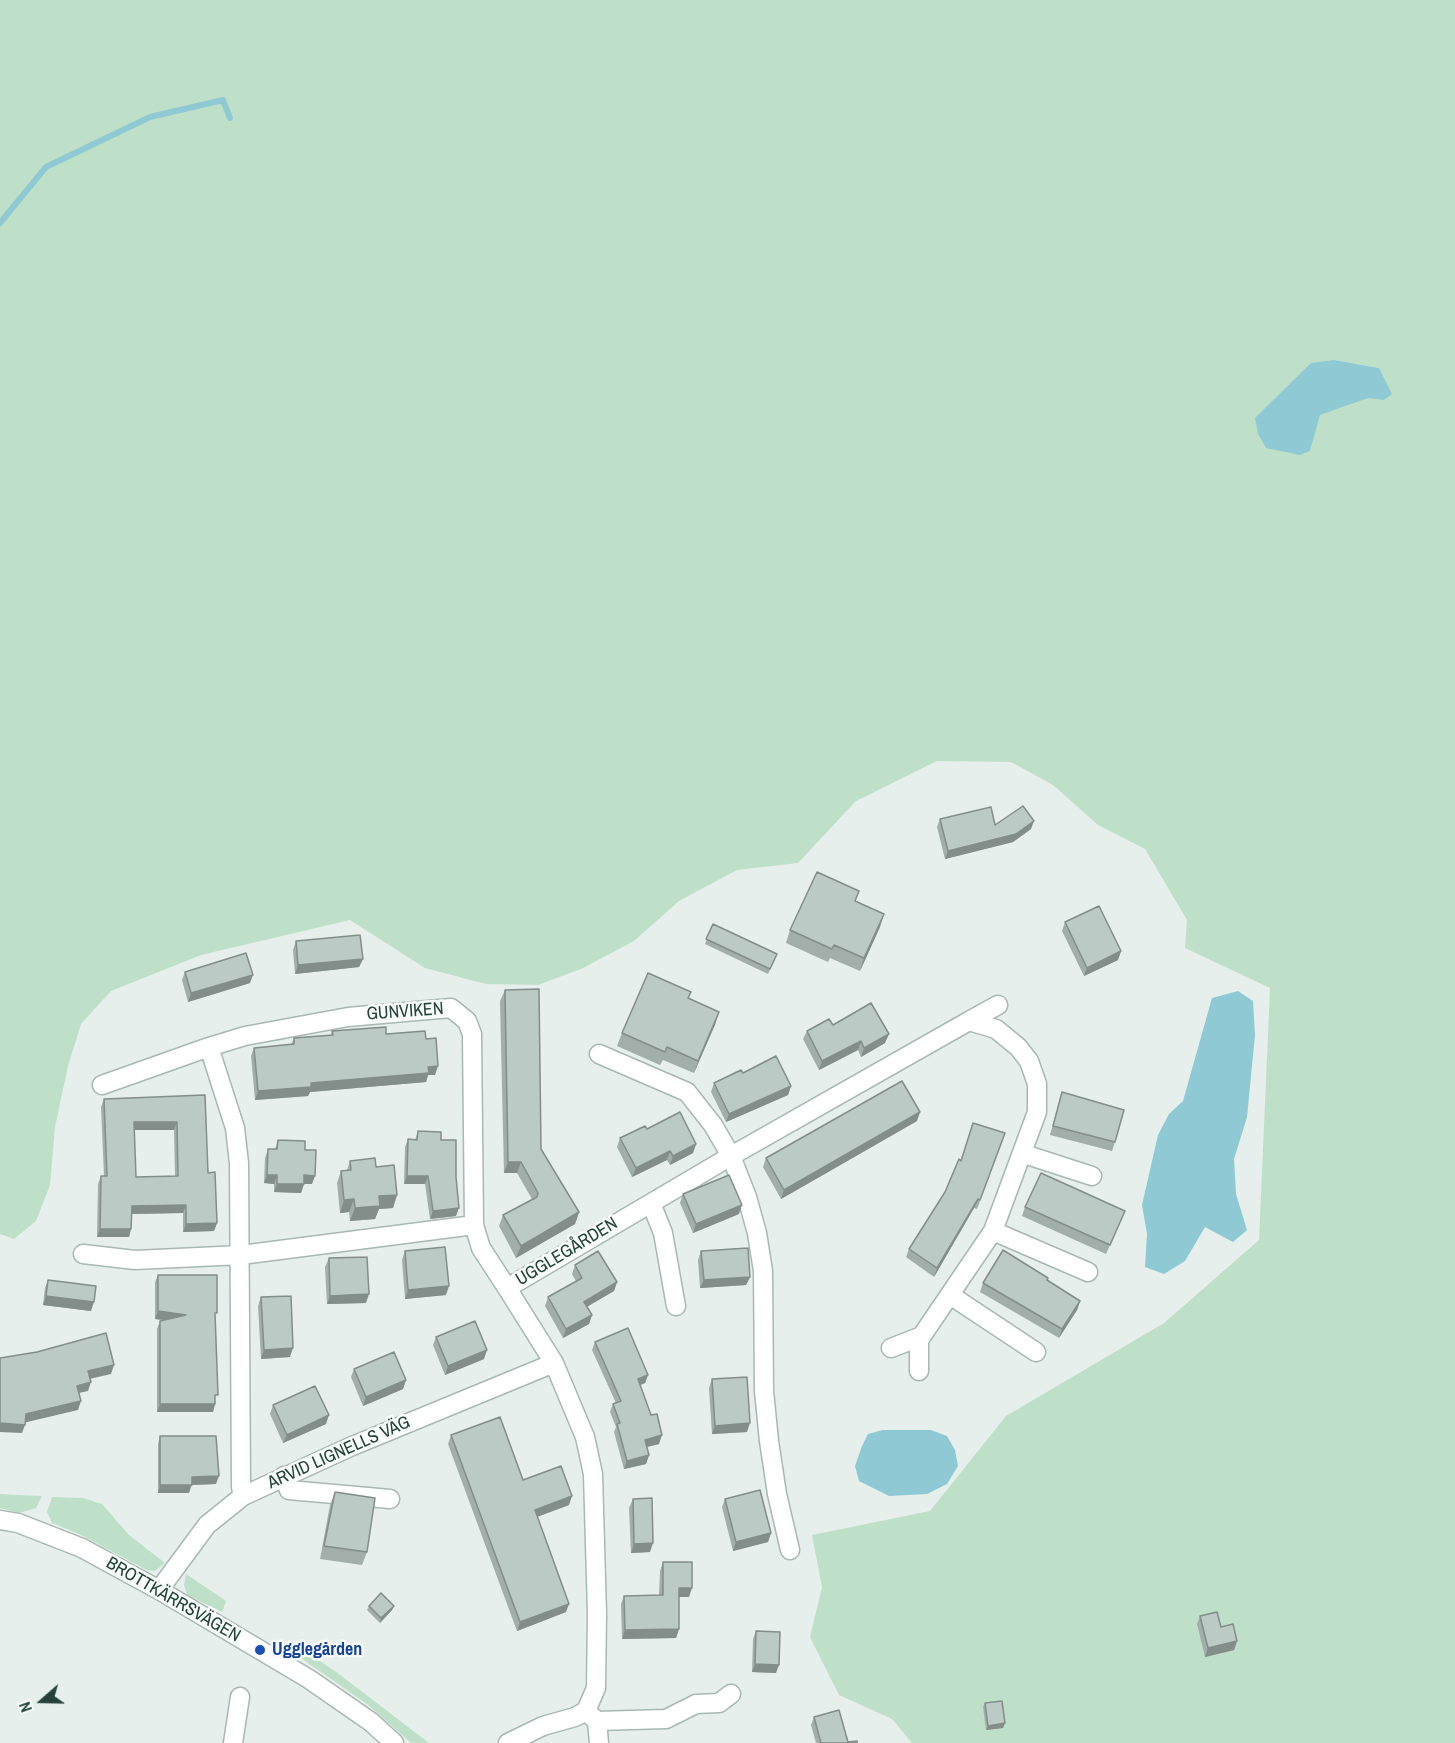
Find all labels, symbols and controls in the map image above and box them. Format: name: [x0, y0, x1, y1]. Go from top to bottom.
street label: GUNVIKEN: [366, 999, 444, 1025]
street label: UGGLEGÅRDEN: [512, 1213, 622, 1291]
street label: ARVID LIGNELLS VÄG: [264, 1412, 414, 1494]
street label: BROTTKÄRRSVÄGEN: [102, 1553, 244, 1647]
place label: Ugglegården: [272, 1639, 362, 1661]
marker: Ugglegården: [253, 1643, 267, 1657]
north arrow: [12, 1671, 72, 1731]
text: N: [13, 1699, 37, 1715]

